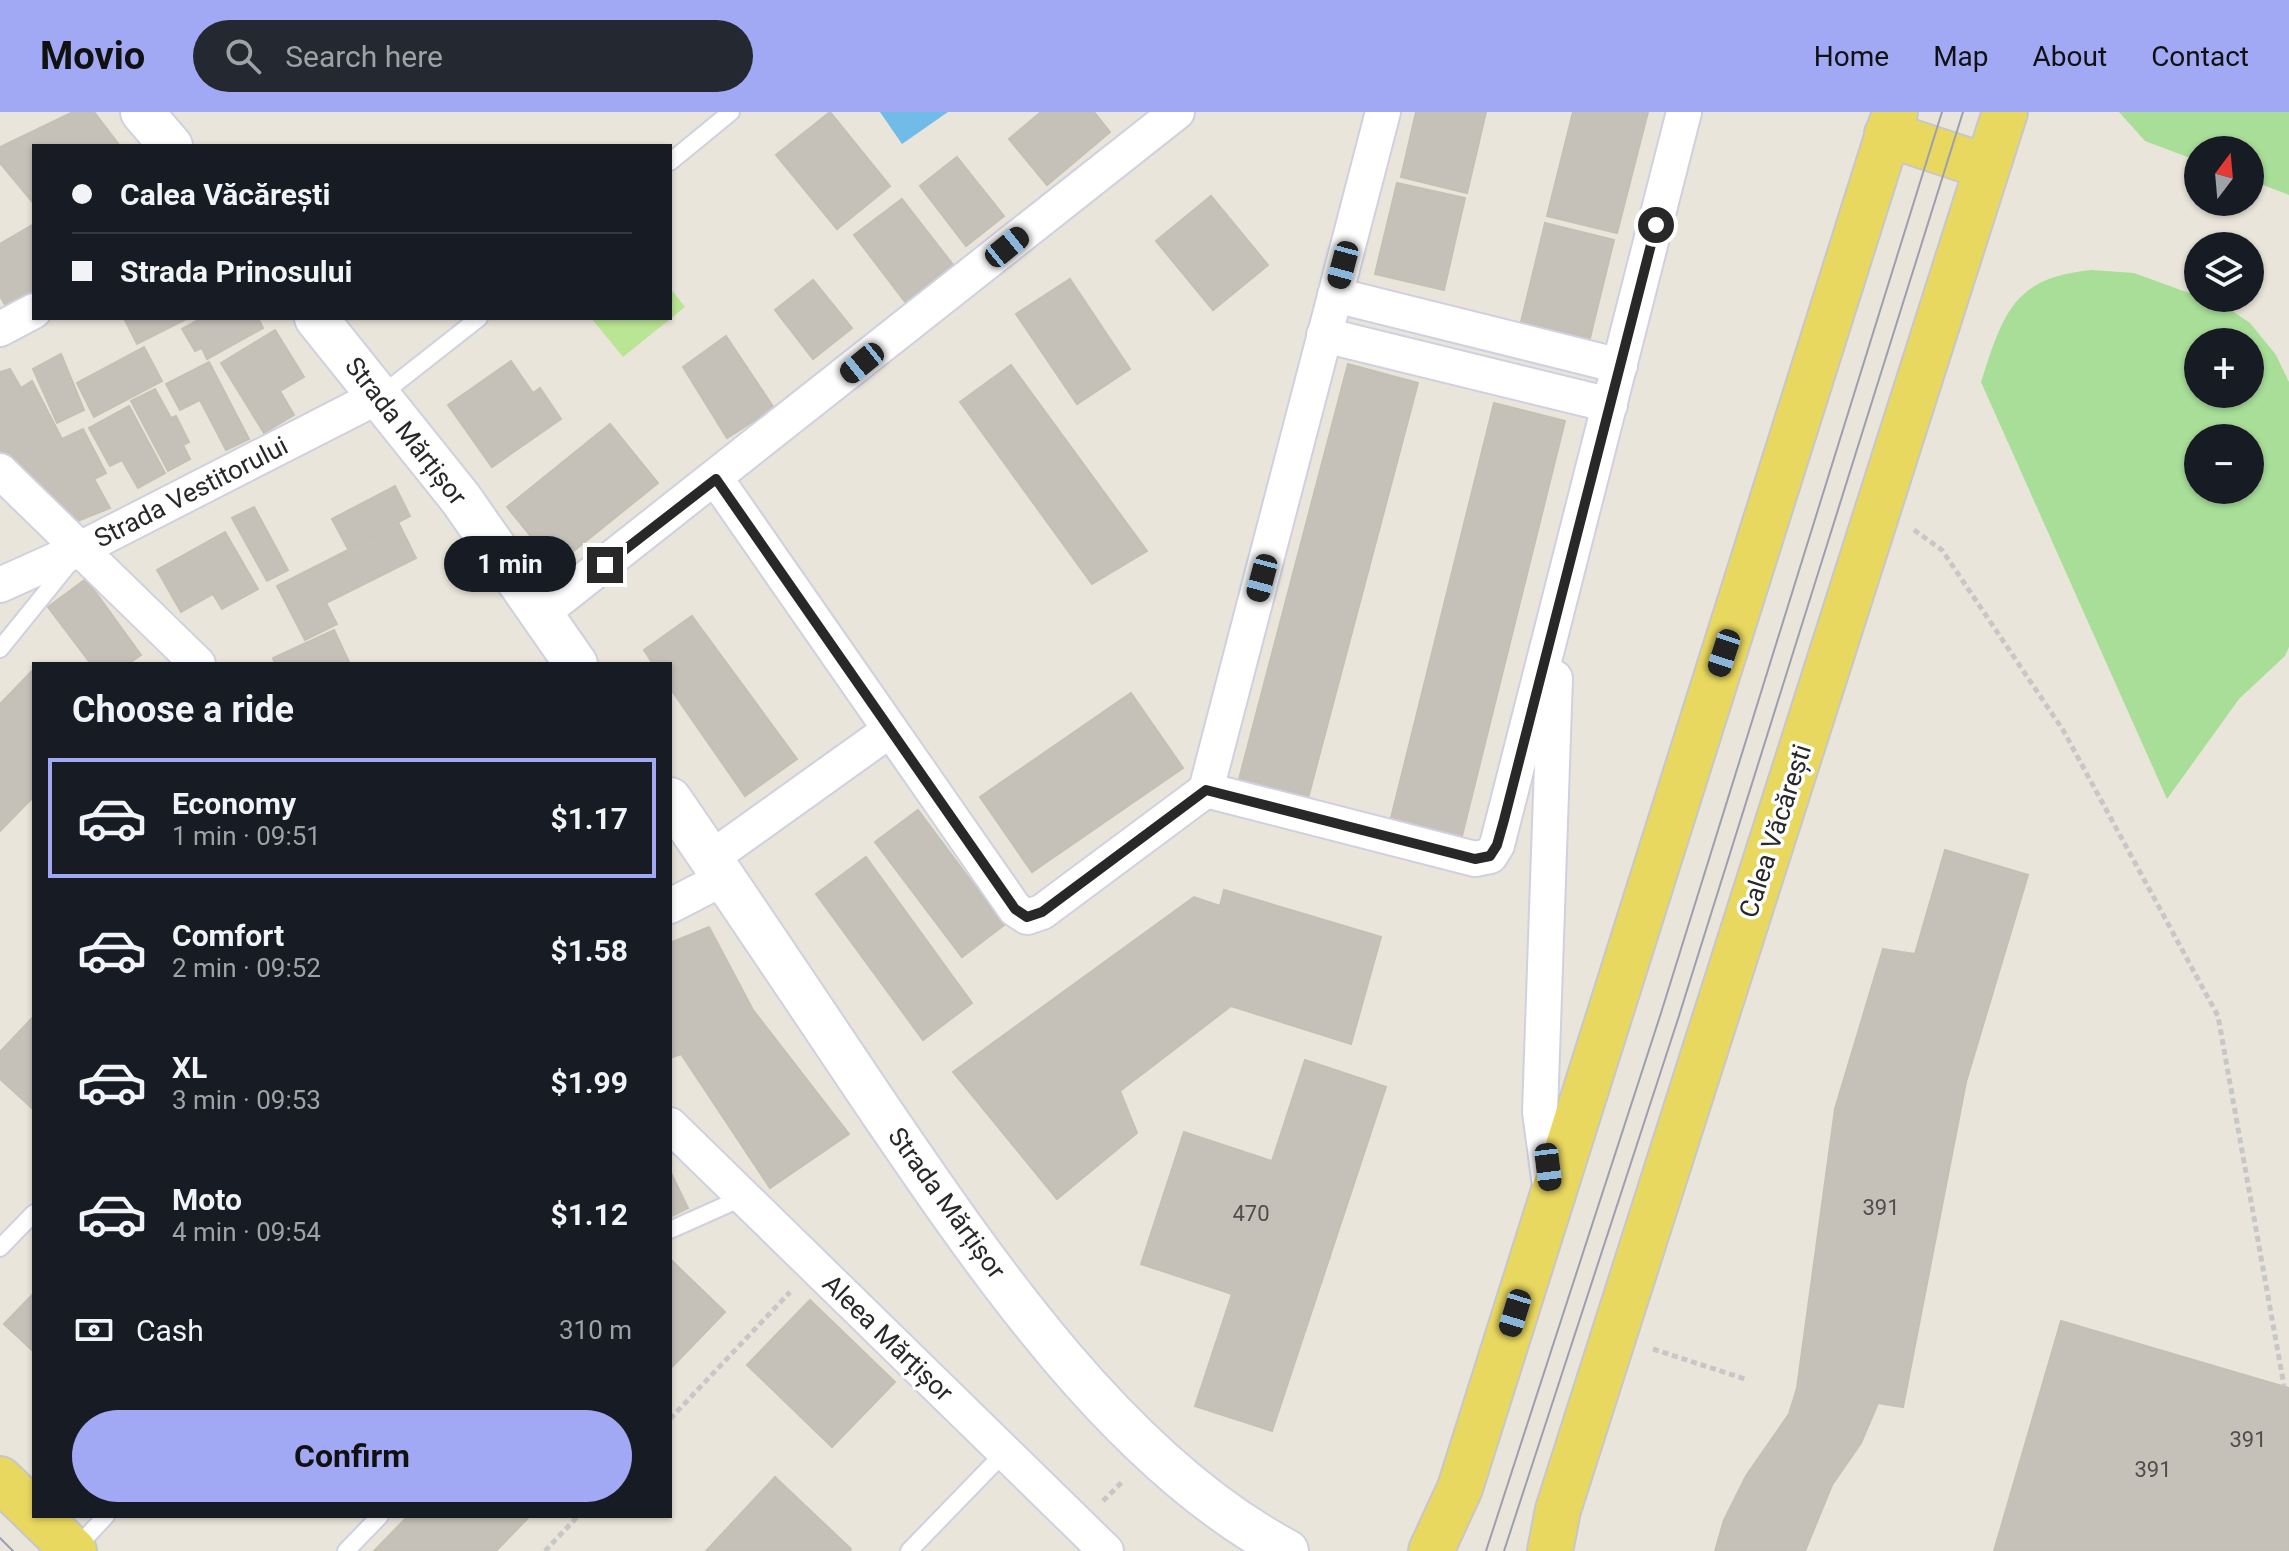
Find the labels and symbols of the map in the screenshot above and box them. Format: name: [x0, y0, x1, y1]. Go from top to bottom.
north arrow: [2184, 136, 2264, 216]
route start: [1638, 207, 1674, 243]
car: [981, 223, 1033, 271]
car: [1325, 239, 1361, 291]
car: [836, 339, 888, 387]
street label: Strada Mărțișor: [338, 351, 473, 512]
street label: Strada Vestitorului: [89, 430, 293, 554]
callout: 1 min: [445, 537, 577, 593]
route end: [587, 547, 623, 583]
car: [1244, 552, 1280, 604]
car: [1705, 626, 1743, 680]
street label: Calea Văcărești: [1733, 741, 1818, 922]
street label: Strada Mărțișor: [881, 1122, 1012, 1285]
car: [1533, 1142, 1563, 1192]
house number: 391: [1862, 1195, 1900, 1220]
house number: 470: [1232, 1201, 1270, 1226]
street label: Aleea Mărțișor: [816, 1269, 959, 1408]
car: [1497, 1287, 1533, 1339]
house number: 391: [2229, 1427, 2267, 1452]
house number: 391: [2134, 1457, 2172, 1482]

